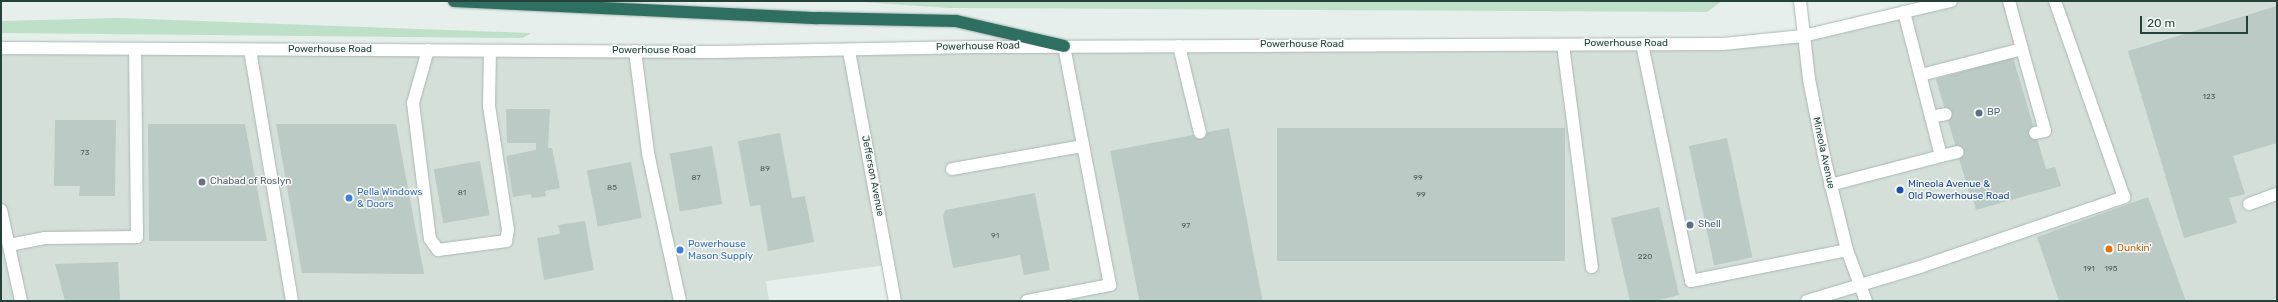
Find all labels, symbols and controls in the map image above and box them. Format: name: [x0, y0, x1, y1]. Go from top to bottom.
scale bar: [2142, 8, 2250, 34]
text: 20 m: [2147, 16, 2175, 30]
street label: Powerhouse Road: [1584, 38, 1668, 50]
street label: Powerhouse Road: [1260, 39, 1344, 51]
street label: Powerhouse Road: [936, 40, 1020, 54]
street label: Powerhouse Road: [288, 44, 372, 56]
street label: Powerhouse Road: [612, 45, 696, 57]
house number: 123: [2203, 92, 2215, 102]
place label: BP: [1987, 107, 2000, 119]
marker: BP: [1974, 108, 1984, 118]
street label: Mineola Avenue: [1810, 116, 1836, 190]
street label: Jefferson Avenue: [858, 134, 886, 218]
house number: 73: [81, 148, 89, 158]
house number: 89: [760, 164, 770, 174]
house number: 87: [691, 173, 701, 183]
house number: 99: [1413, 173, 1423, 183]
place label: Chabad of Roslyn: [210, 176, 291, 188]
marker: Chabad of Roslyn: [197, 177, 207, 187]
place label: Mineola Avenue & Old Powerhouse Road: [1908, 178, 2010, 202]
house number: 85: [607, 183, 617, 193]
marker: Mineola Avenue & Old Powerhouse Road: [1895, 185, 1905, 195]
place label: Pella Windows & Doors: [357, 186, 423, 210]
house number: 81: [458, 188, 466, 198]
house number: 99: [1416, 190, 1426, 200]
marker: Pella Windows & Doors: [344, 193, 354, 203]
place label: Shell: [1698, 219, 1721, 231]
marker: Shell: [1685, 220, 1695, 230]
house number: 97: [1182, 221, 1190, 231]
house number: 91: [991, 231, 999, 241]
place label: Powerhouse Mason Supply: [688, 238, 753, 262]
place label: Dunkin': [2117, 243, 2151, 255]
marker: Dunkin': [2104, 244, 2114, 254]
marker: Powerhouse Mason Supply: [675, 245, 685, 255]
house number: 220: [1638, 252, 1652, 262]
house number: 191: [2083, 264, 2095, 274]
house number: 195: [2105, 264, 2117, 274]

